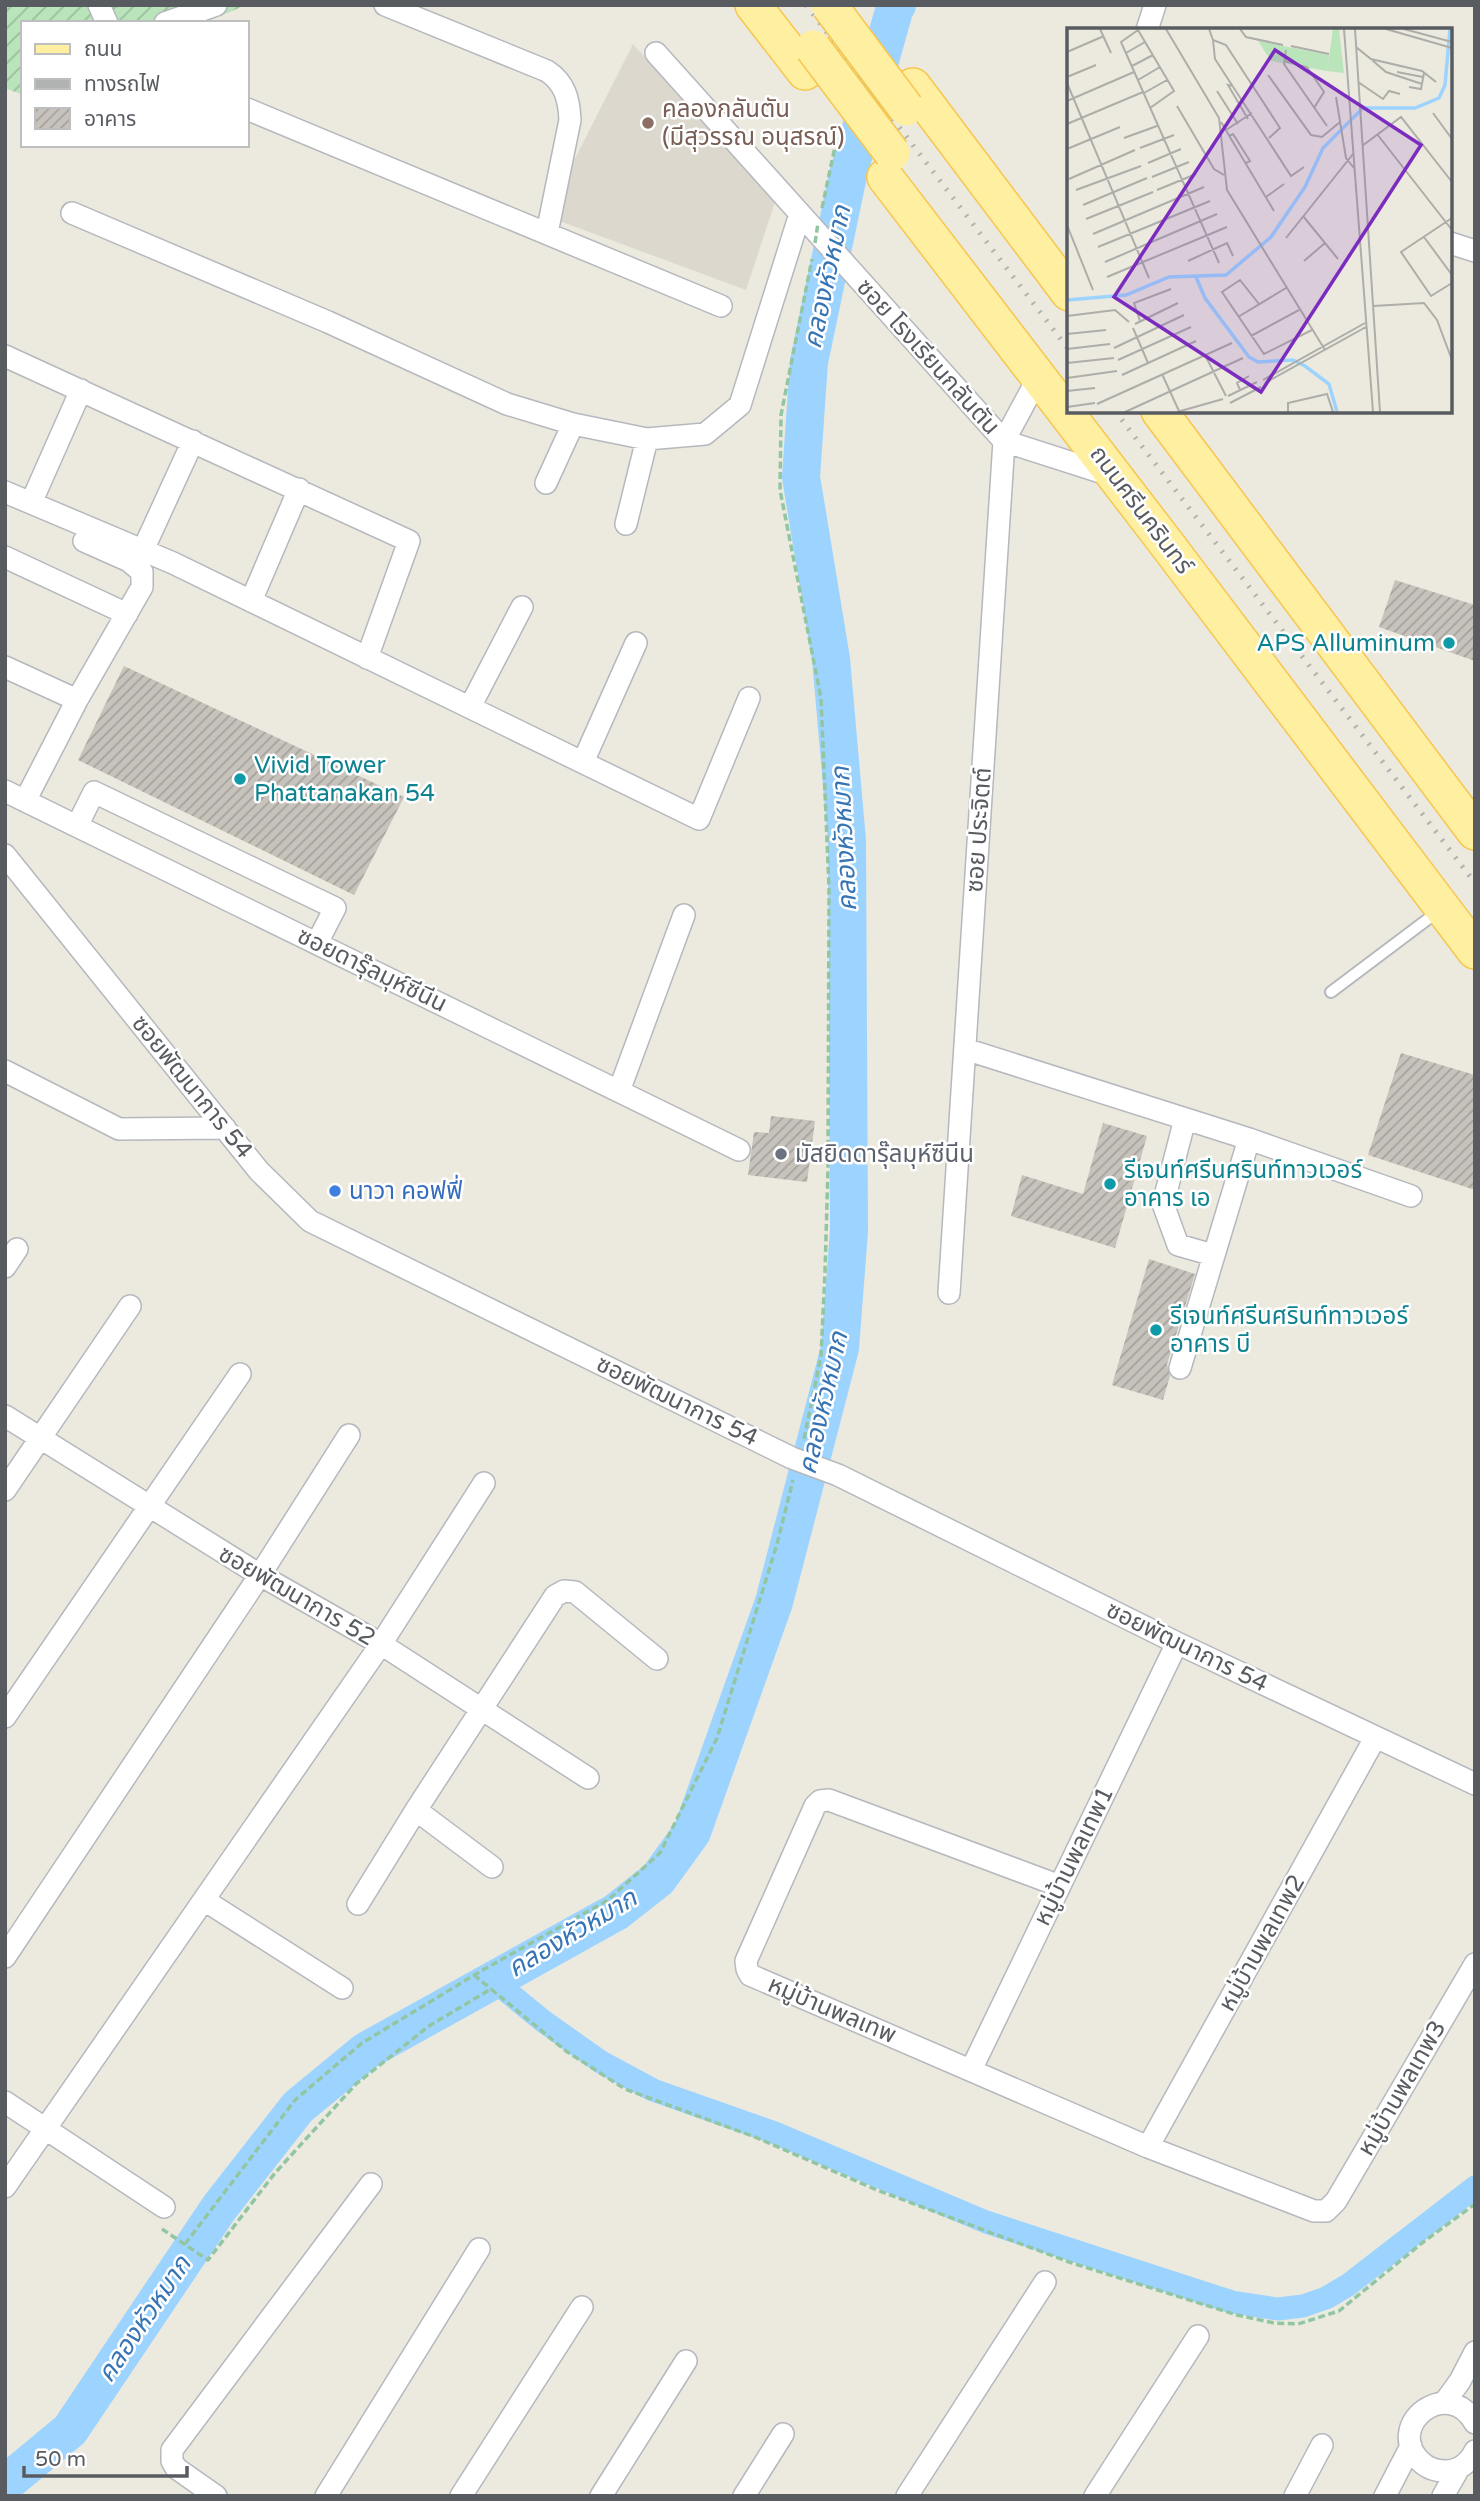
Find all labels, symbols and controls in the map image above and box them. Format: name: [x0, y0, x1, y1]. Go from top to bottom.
legend: [21, 21, 248, 147]
inset map: [1067, 28, 1452, 413]
text: ถนน: [84, 37, 122, 62]
text: ทางรถไฟ: [84, 72, 160, 97]
place label: คลองกลันตัน (มีสุวรรณ อนุสรณ์): [662, 95, 844, 152]
text: อาคาร: [84, 107, 136, 132]
marker: คลองกลันตัน (มีสุวรรณ อนุสรณ์): [640, 115, 656, 131]
water label: คลองหัวหมาก: [797, 201, 858, 351]
street label: ซอย โรงเรียนกลันตัน: [850, 273, 1006, 441]
street label: ถนนศรีนครินทร์: [1083, 440, 1199, 581]
place label: APS Alluminum: [1256, 629, 1435, 658]
marker: APS Alluminum: [1441, 635, 1457, 651]
place label: Vivid Tower Phattanakan 54: [254, 751, 435, 808]
water label: คลองหัวหมาก: [825, 764, 863, 912]
street label: ซอย ประจิตต์: [960, 767, 998, 893]
marker: Vivid Tower Phattanakan 54: [232, 771, 248, 787]
street label: ซอยดารุ๊ลมุห์ซีนีน: [292, 921, 452, 1019]
street label: ซอยพัฒนาการ 54: [125, 1009, 259, 1165]
place label: มัสยิดดารุ๊ลมุห์ซีนีน: [795, 1140, 974, 1169]
marker: มัสยิดดารุ๊ลมุห์ซีนีน: [773, 1146, 789, 1162]
place label: รีเจนท์ศรีนศรินท์ทาวเวอร์ อาคาร เอ: [1124, 1156, 1363, 1213]
place label: นาวา คอฟฟี่: [349, 1174, 463, 1206]
marker: รีเจนท์ศรีนศรินท์ทาวเวอร์ อาคาร เอ: [1102, 1176, 1118, 1192]
marker: นาวา คอฟฟี่: [327, 1183, 343, 1199]
place label: รีเจนท์ศรีนศรินท์ทาวเวอร์ อาคาร บี: [1170, 1302, 1409, 1359]
marker: รีเจนท์ศรีนศรินท์ทาวเวอร์ อาคาร บี: [1148, 1322, 1164, 1338]
water label: คลองหัวหมาก: [792, 1327, 855, 1477]
street label: ซอยพัฒนาการ 54: [591, 1349, 763, 1453]
street label: ซอยพัฒนาการ 52: [213, 1539, 381, 1653]
street label: ซอยพัฒนาการ 54: [1101, 1595, 1273, 1699]
street label: หมู่บ้านพลเทพ1: [1028, 1782, 1120, 1930]
street label: หมู่บ้านพลเทพ2: [1213, 1870, 1311, 2016]
water label: คลองหัวหมาก: [502, 1882, 643, 1984]
street label: หมู่บ้านพลเทพ: [763, 1970, 901, 2050]
street label: หมู่บ้านพลเทพ3: [1352, 2015, 1452, 2161]
water label: คลองหัวหมาก: [91, 2249, 198, 2388]
scale bar: [24, 2434, 187, 2478]
text: 50 m: [35, 2447, 86, 2472]

